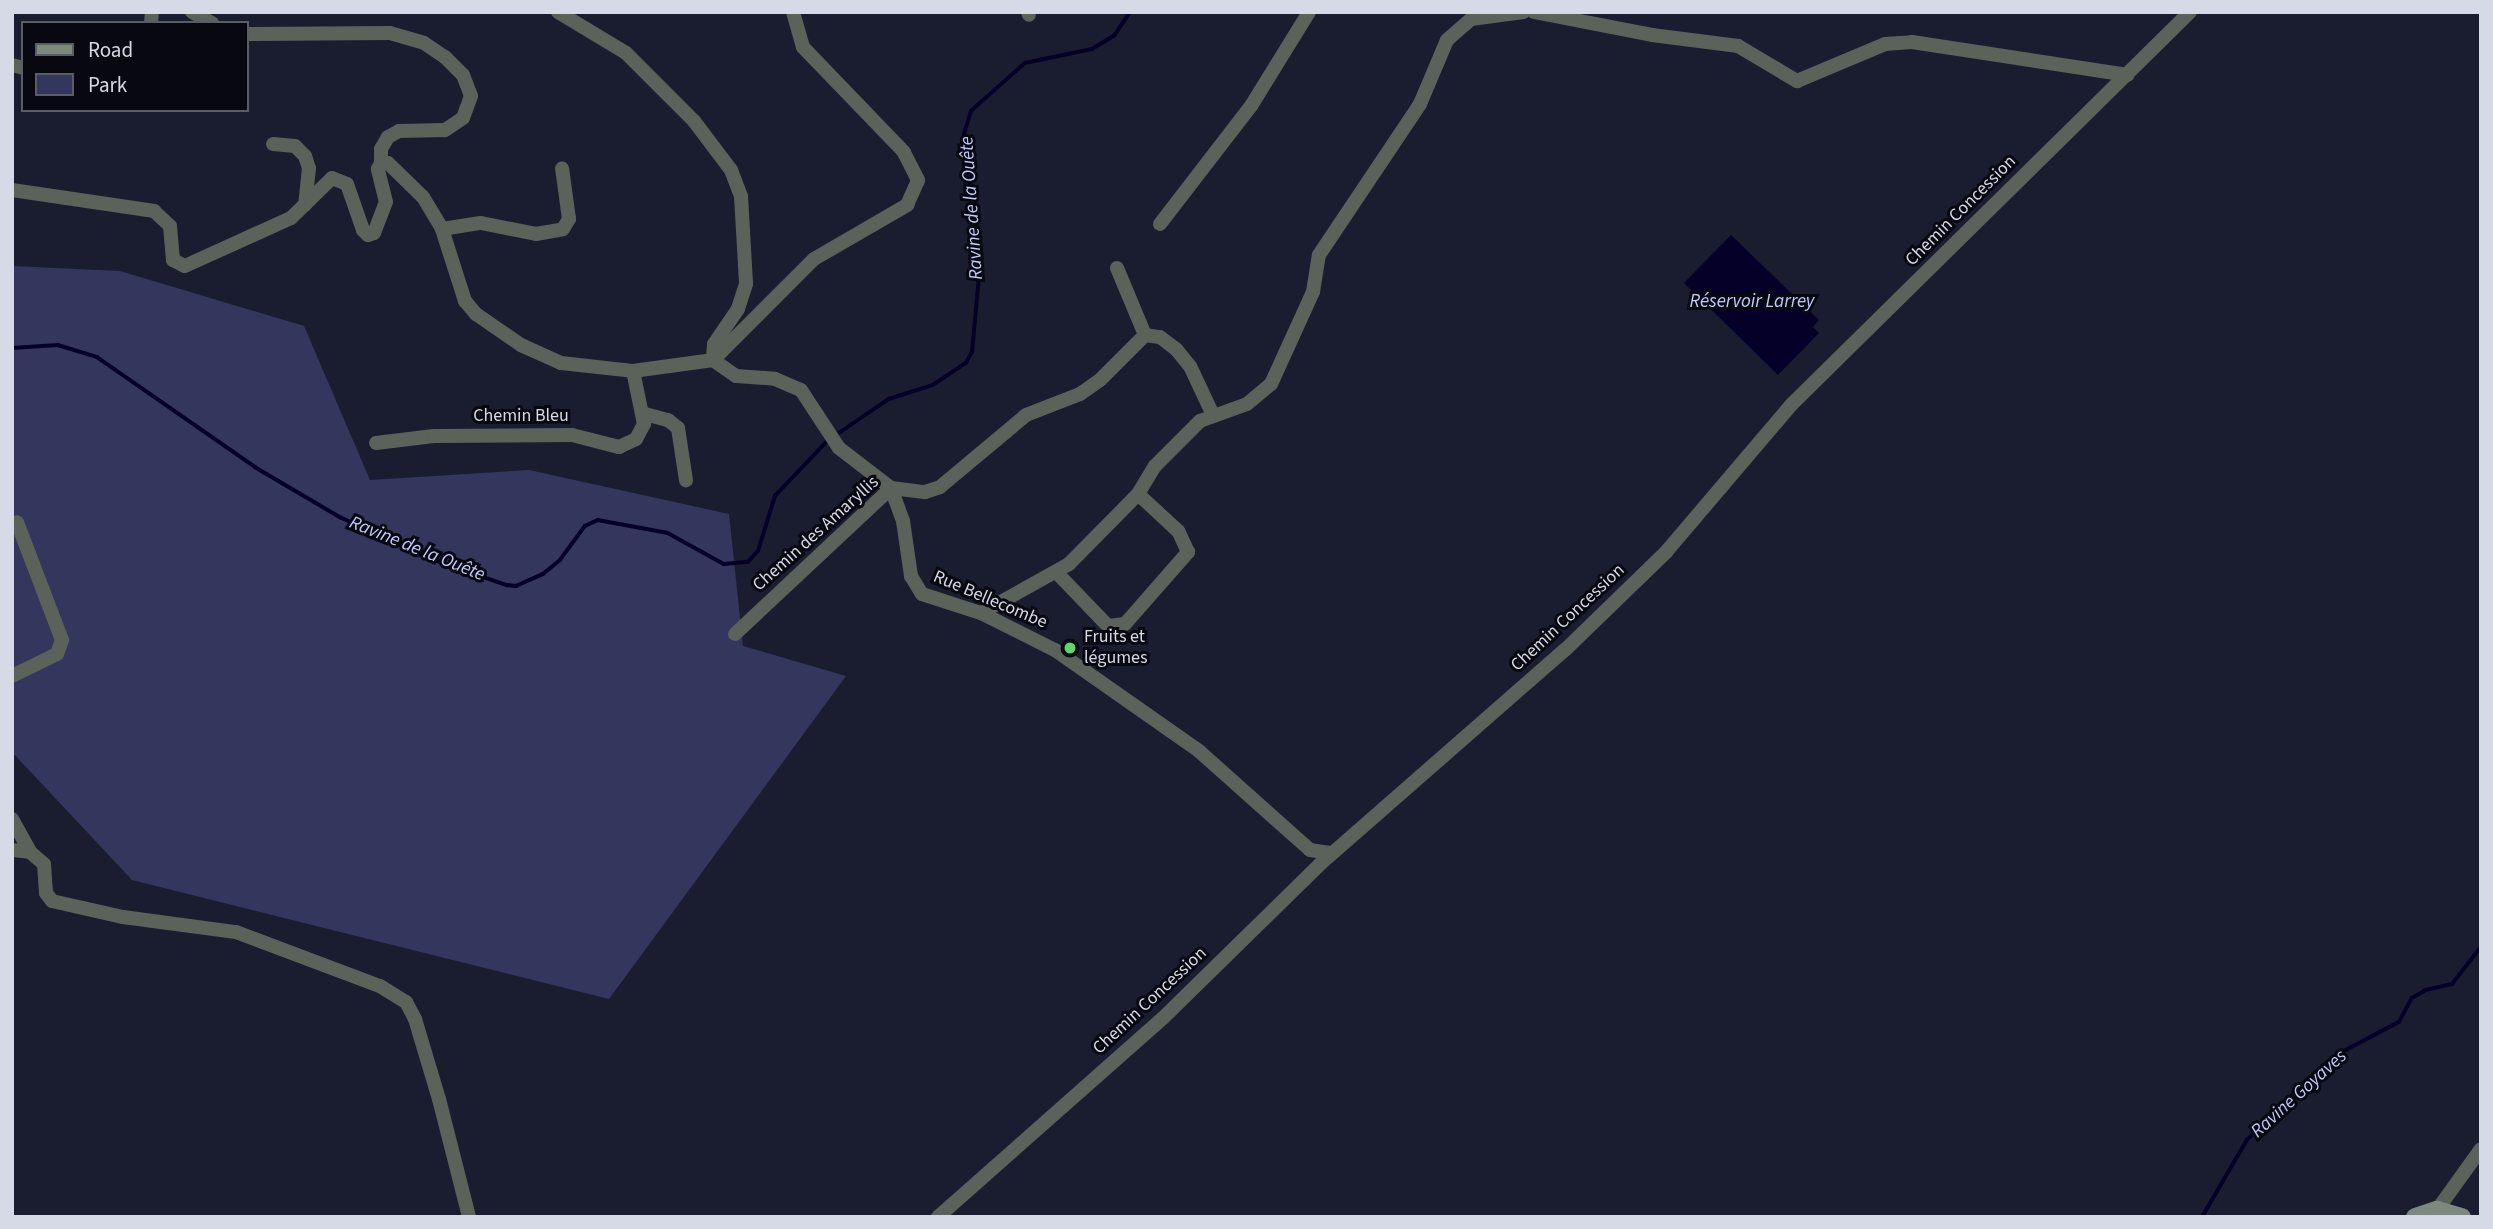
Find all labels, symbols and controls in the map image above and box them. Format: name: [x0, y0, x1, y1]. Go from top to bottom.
legend: [21, 21, 248, 112]
text: Road: [88, 35, 133, 65]
text: Park: [88, 70, 127, 100]
water label: Ravine de la Ouête: [956, 135, 988, 281]
street label: Chemin Concession: [1901, 151, 2021, 271]
water label: Réservoir Larrey: [1690, 291, 1814, 313]
street label: Chemin Bleu: [473, 405, 569, 427]
street label: Chemin des Amaryllis: [749, 472, 883, 596]
water label: Ravine de la Ouête: [346, 511, 488, 587]
street label: Chemin Concession: [1507, 560, 1629, 676]
street label: Rue Bellecombe: [930, 566, 1050, 634]
place label: Fruits et légumes: [1084, 627, 1148, 670]
marker: Fruits et légumes: [1062, 640, 1078, 656]
street label: Chemin Concession: [1089, 943, 1211, 1059]
water label: Ravine Goyaves: [2246, 1045, 2352, 1143]

